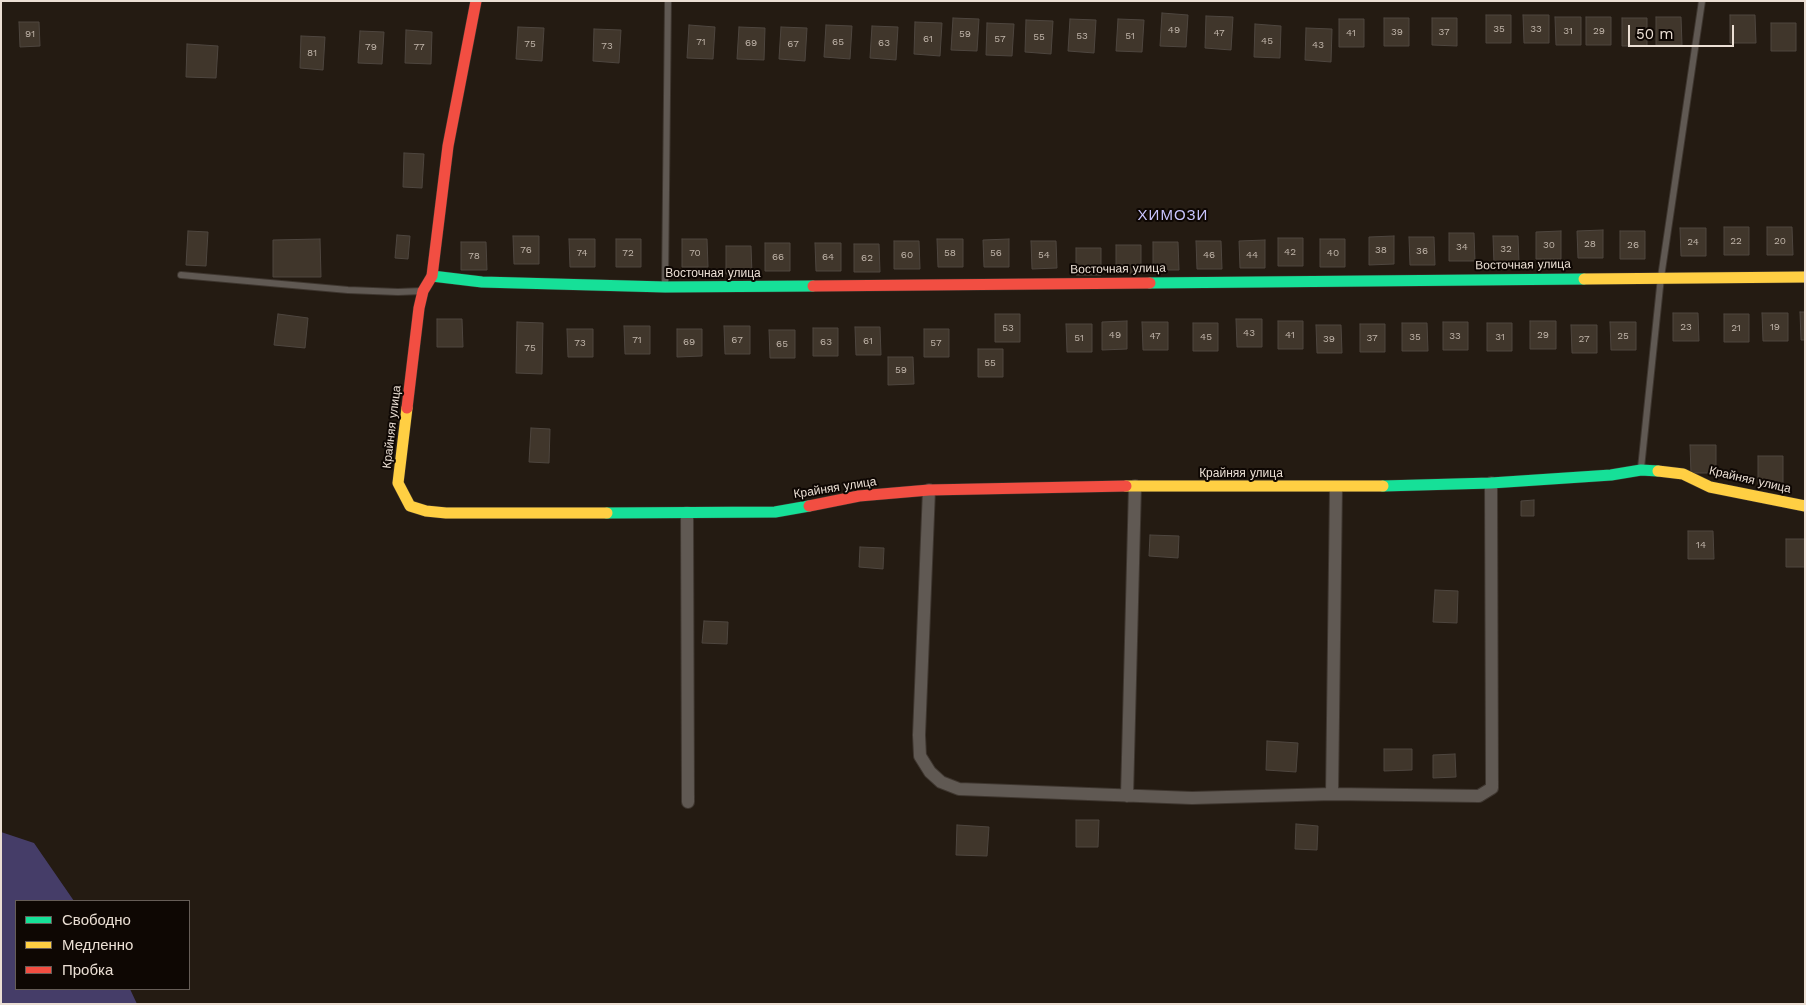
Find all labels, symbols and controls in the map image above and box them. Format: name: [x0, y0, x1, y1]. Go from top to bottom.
scale bar: [1631, 15, 1737, 47]
house number: 35: [1493, 23, 1505, 35]
house number: 33: [1530, 23, 1542, 35]
house number: 49: [1168, 24, 1180, 36]
house number: 31: [1563, 25, 1573, 37]
house number: 29: [1593, 25, 1605, 37]
text: 50 m: [1636, 25, 1673, 43]
house number: 39: [1391, 26, 1403, 38]
house number: 37: [1438, 26, 1450, 38]
house number: 47: [1213, 27, 1225, 39]
house number: 41: [1346, 27, 1356, 39]
house number: 91: [25, 28, 35, 40]
house number: 59: [959, 28, 971, 40]
house number: 53: [1076, 30, 1088, 42]
house number: 51: [1125, 30, 1135, 42]
house number: 55: [1033, 31, 1045, 43]
house number: 61: [923, 33, 933, 45]
house number: 57: [994, 33, 1006, 45]
house number: 45: [1261, 35, 1273, 47]
house number: 71: [696, 36, 706, 48]
house number: 65: [832, 36, 844, 48]
house number: 69: [745, 37, 757, 49]
house number: 63: [878, 37, 890, 49]
house number: 75: [524, 38, 536, 50]
house number: 67: [787, 38, 799, 50]
house number: 43: [1312, 39, 1324, 51]
house number: 73: [601, 40, 613, 52]
house number: 79: [365, 41, 377, 53]
house number: 77: [413, 41, 425, 53]
house number: 81: [307, 47, 317, 59]
district label: ХИМОЗИ: [1137, 207, 1209, 225]
house number: 22: [1730, 235, 1742, 247]
house number: 20: [1774, 235, 1786, 247]
house number: 24: [1687, 236, 1699, 248]
house number: 28: [1584, 238, 1596, 250]
house number: 30: [1543, 239, 1555, 251]
house number: 26: [1627, 239, 1639, 251]
house number: 34: [1456, 241, 1468, 253]
house number: 32: [1500, 243, 1512, 255]
house number: 76: [520, 244, 532, 256]
house number: 38: [1375, 244, 1387, 256]
house number: 36: [1416, 245, 1428, 257]
house number: 42: [1284, 246, 1296, 258]
house number: 74: [576, 247, 588, 259]
house number: 72: [622, 247, 634, 259]
house number: 70: [689, 247, 701, 259]
house number: 58: [944, 247, 956, 259]
house number: 56: [990, 247, 1002, 259]
house number: 40: [1327, 247, 1339, 259]
house number: 60: [901, 249, 913, 261]
house number: 54: [1038, 249, 1050, 261]
house number: 46: [1203, 249, 1215, 261]
house number: 44: [1246, 249, 1258, 261]
house number: 78: [468, 250, 480, 262]
house number: 66: [772, 251, 784, 263]
house number: 64: [822, 251, 834, 263]
house number: 62: [861, 252, 873, 264]
street label: Восточная улица: [1475, 257, 1571, 273]
street label: Восточная улица: [1070, 261, 1166, 277]
street label: Восточная улица: [665, 266, 761, 280]
house number: 23: [1680, 321, 1692, 333]
house number: 19: [1770, 321, 1780, 333]
house number: 53: [1002, 322, 1014, 334]
house number: 21: [1731, 322, 1741, 334]
house number: 43: [1243, 327, 1255, 339]
house number: 49: [1109, 329, 1121, 341]
house number: 41: [1285, 329, 1295, 341]
house number: 29: [1537, 329, 1549, 341]
house number: 47: [1149, 330, 1161, 342]
house number: 33: [1449, 330, 1461, 342]
house number: 25: [1617, 330, 1629, 342]
house number: 45: [1200, 331, 1212, 343]
house number: 35: [1409, 331, 1421, 343]
house number: 31: [1495, 331, 1505, 343]
house number: 51: [1074, 332, 1084, 344]
house number: 37: [1366, 332, 1378, 344]
house number: 39: [1323, 333, 1335, 345]
house number: 27: [1578, 333, 1590, 345]
house number: 71: [632, 334, 642, 346]
house number: 67: [731, 334, 743, 346]
house number: 61: [863, 335, 873, 347]
house number: 69: [683, 336, 695, 348]
house number: 63: [820, 336, 832, 348]
house number: 73: [574, 337, 586, 349]
house number: 57: [930, 337, 942, 349]
house number: 65: [776, 338, 788, 350]
house number: 75: [524, 342, 536, 354]
house number: 55: [984, 357, 996, 369]
house number: 59: [895, 364, 907, 376]
street label: Крайняя улица: [380, 385, 404, 469]
street label: Крайняя улица: [1708, 464, 1792, 496]
street label: Крайняя улица: [1199, 466, 1283, 480]
street label: Крайняя улица: [793, 474, 877, 502]
house number: 14: [1696, 539, 1706, 551]
legend: [15, 900, 190, 990]
text: Свободно: [62, 911, 131, 929]
text: Медленно: [62, 936, 133, 954]
text: Пробка: [62, 961, 113, 979]

